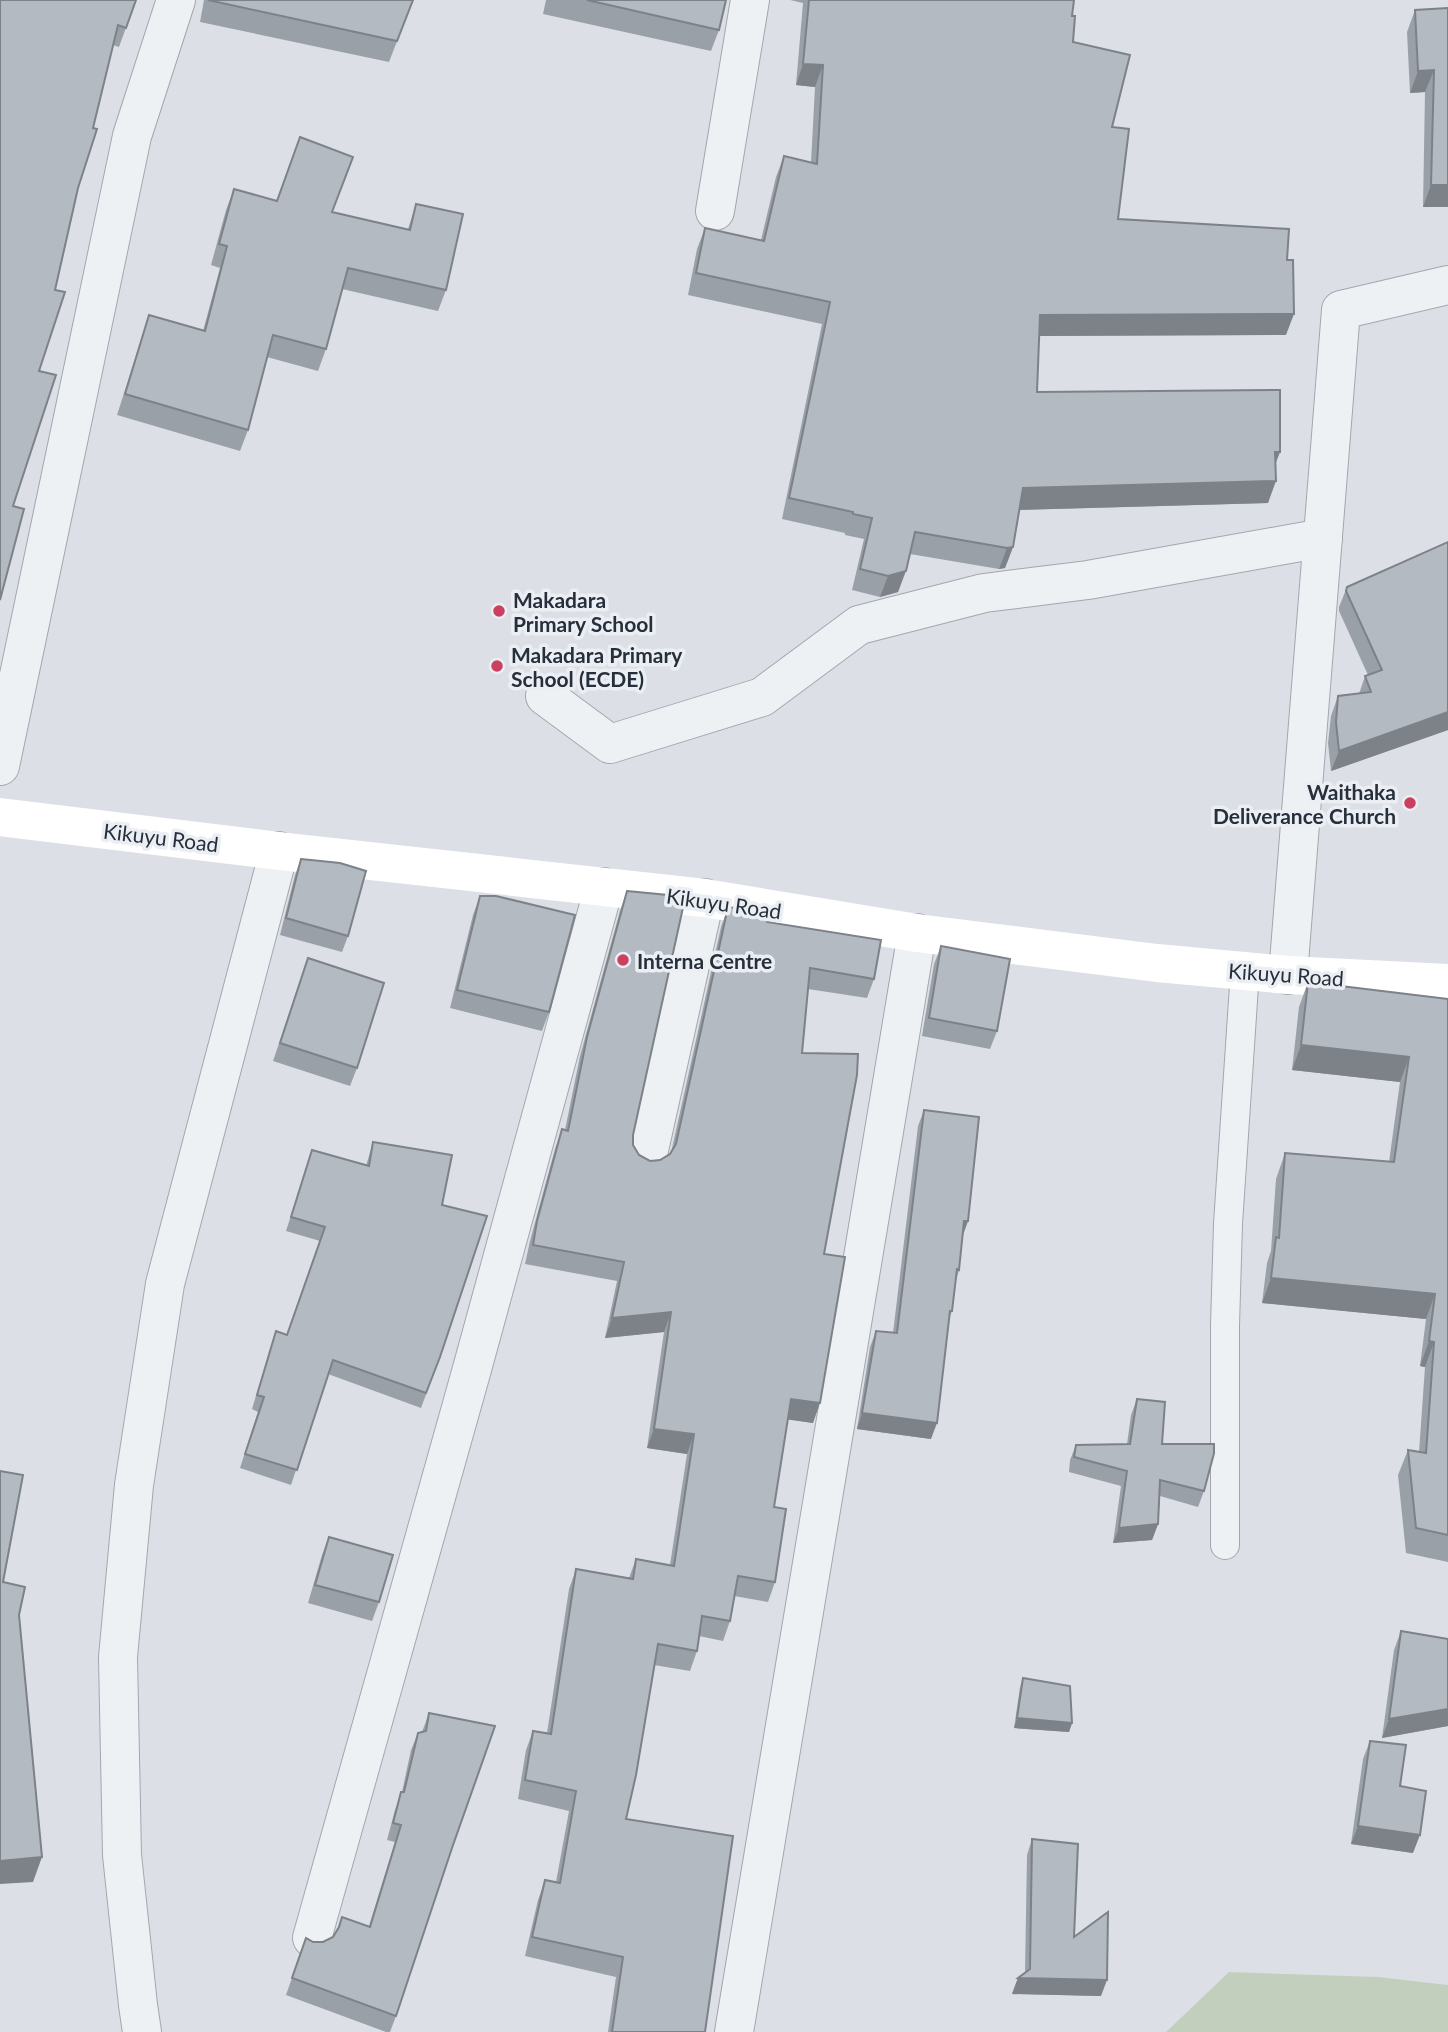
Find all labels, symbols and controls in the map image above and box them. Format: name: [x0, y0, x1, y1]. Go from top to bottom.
place label: Makadara Primary School: [513, 587, 654, 636]
marker: Makadara Primary School: [491, 603, 507, 619]
place label: Makadara Primary School (ECDE): [511, 642, 683, 691]
marker: Makadara Primary School (ECDE): [489, 658, 505, 674]
place label: Waithaka Deliverance Church: [1213, 779, 1396, 828]
marker: Waithaka Deliverance Church: [1402, 795, 1418, 811]
street label: Kikuyu Road: [102, 818, 220, 856]
street label: Kikuyu Road: [665, 883, 783, 923]
place label: Interna Centre: [637, 948, 772, 973]
marker: Interna Centre: [615, 952, 631, 968]
street label: Kikuyu Road: [1227, 957, 1345, 991]

